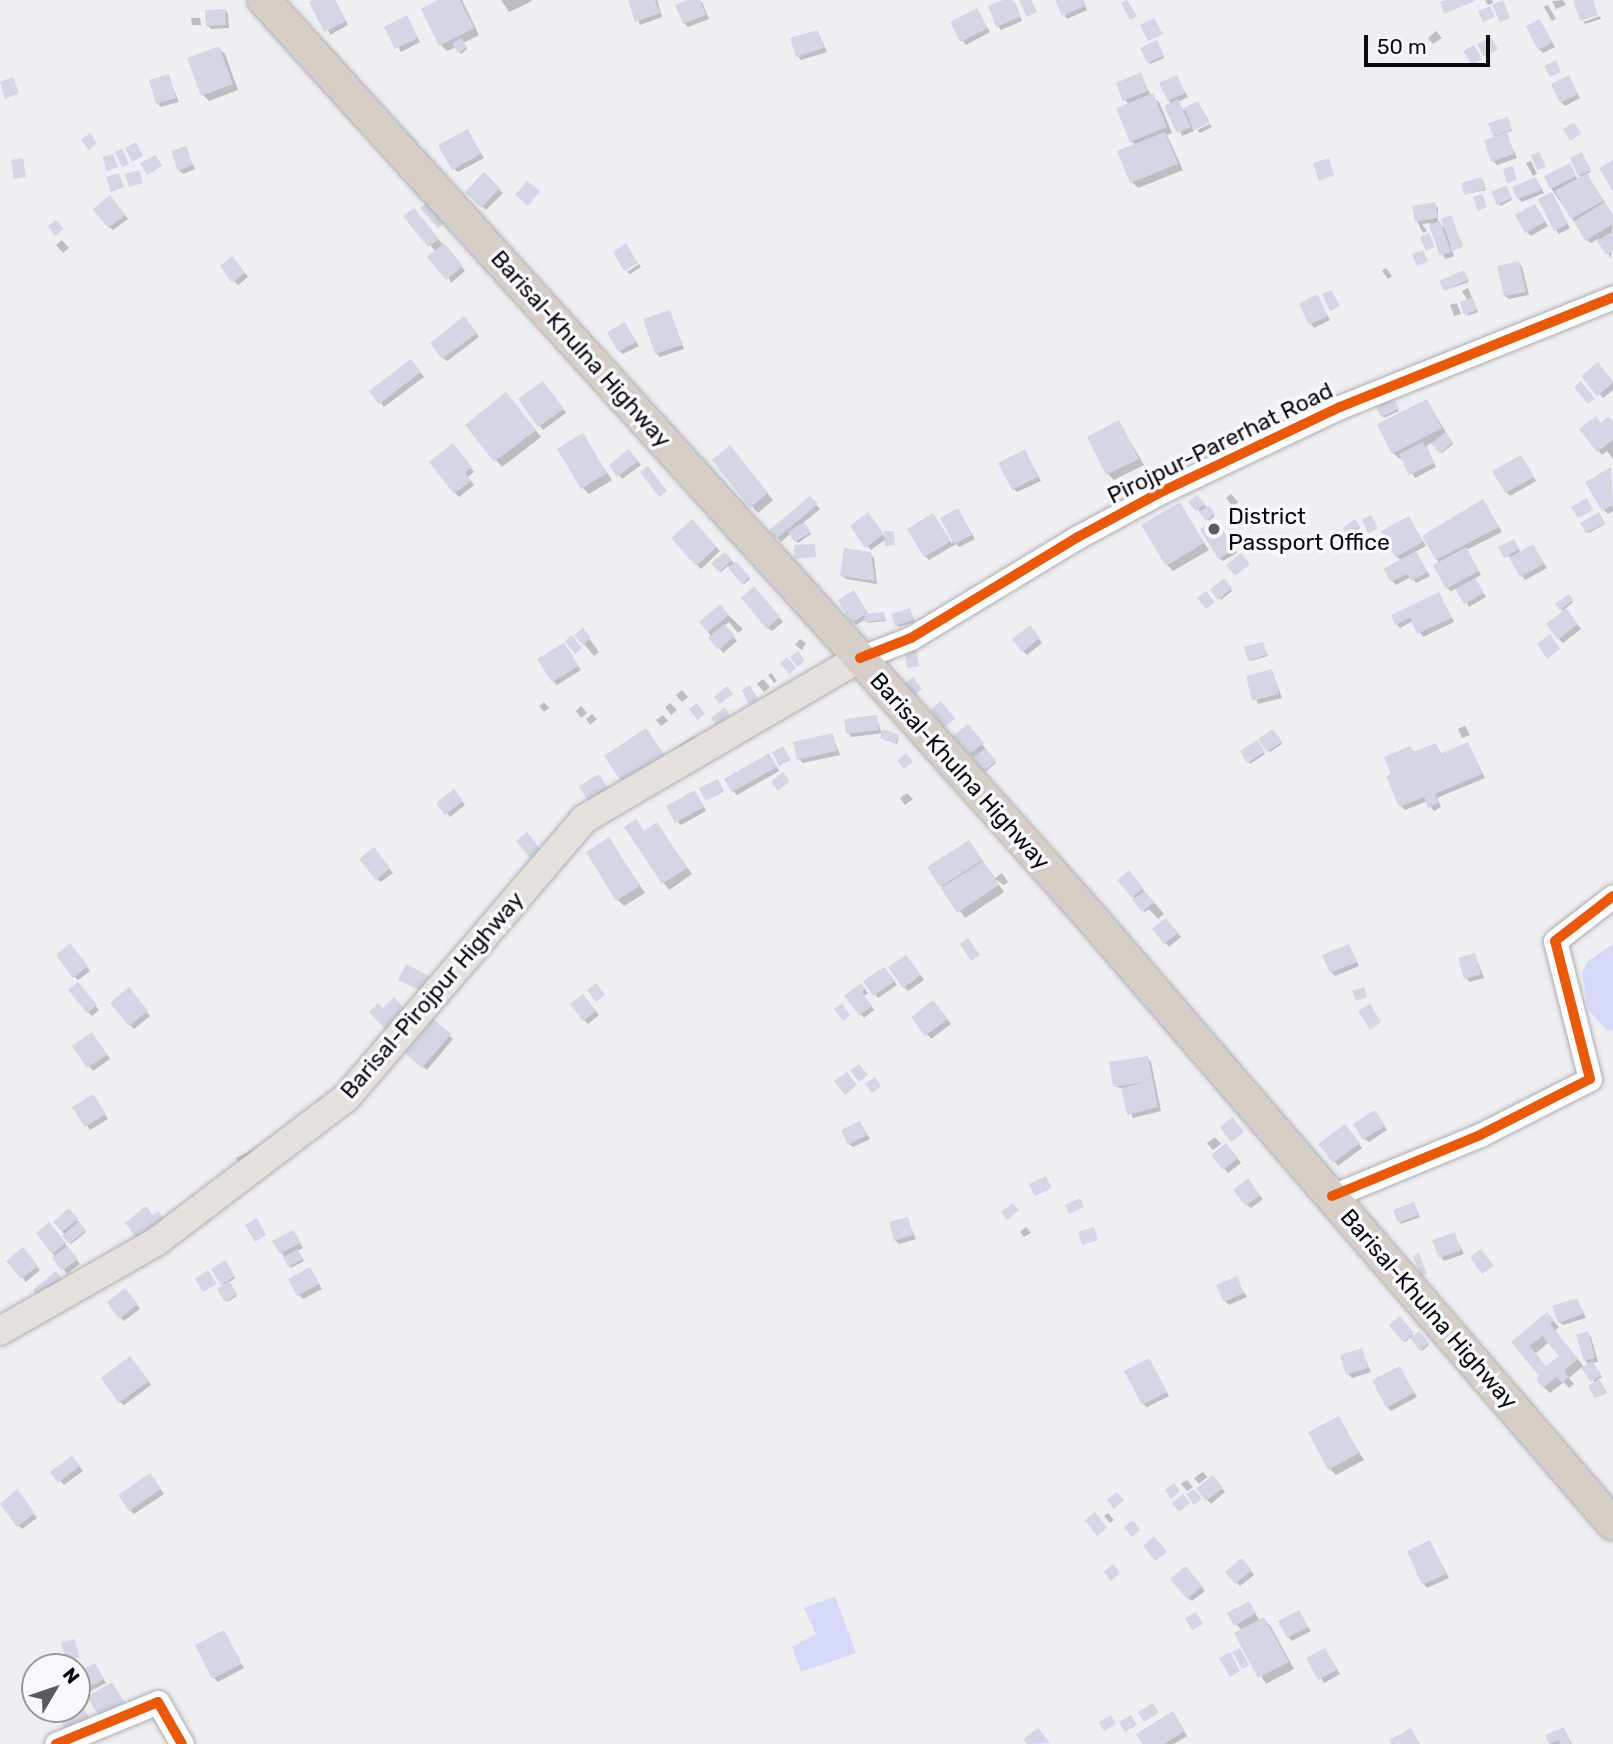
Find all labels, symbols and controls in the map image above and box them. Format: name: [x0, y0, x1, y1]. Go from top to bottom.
scale bar: [1368, 21, 1494, 65]
text: 50 m: [1377, 34, 1427, 59]
street label: Barisal-Khulna Highway: [485, 245, 677, 453]
street label: Pirojpur-Parerhat Road: [1103, 376, 1337, 510]
place label: District Passport Office: [1228, 502, 1390, 556]
marker: District Passport Office: [1206, 521, 1222, 537]
street label: Barisal-Khulna Highway: [864, 667, 1056, 875]
street label: Barisal-Pirojpur Highway: [334, 886, 530, 1104]
street label: Barisal-Khulna Highway: [1335, 1203, 1523, 1415]
north arrow: [21, 1653, 91, 1723]
text: N: [58, 1663, 84, 1688]

